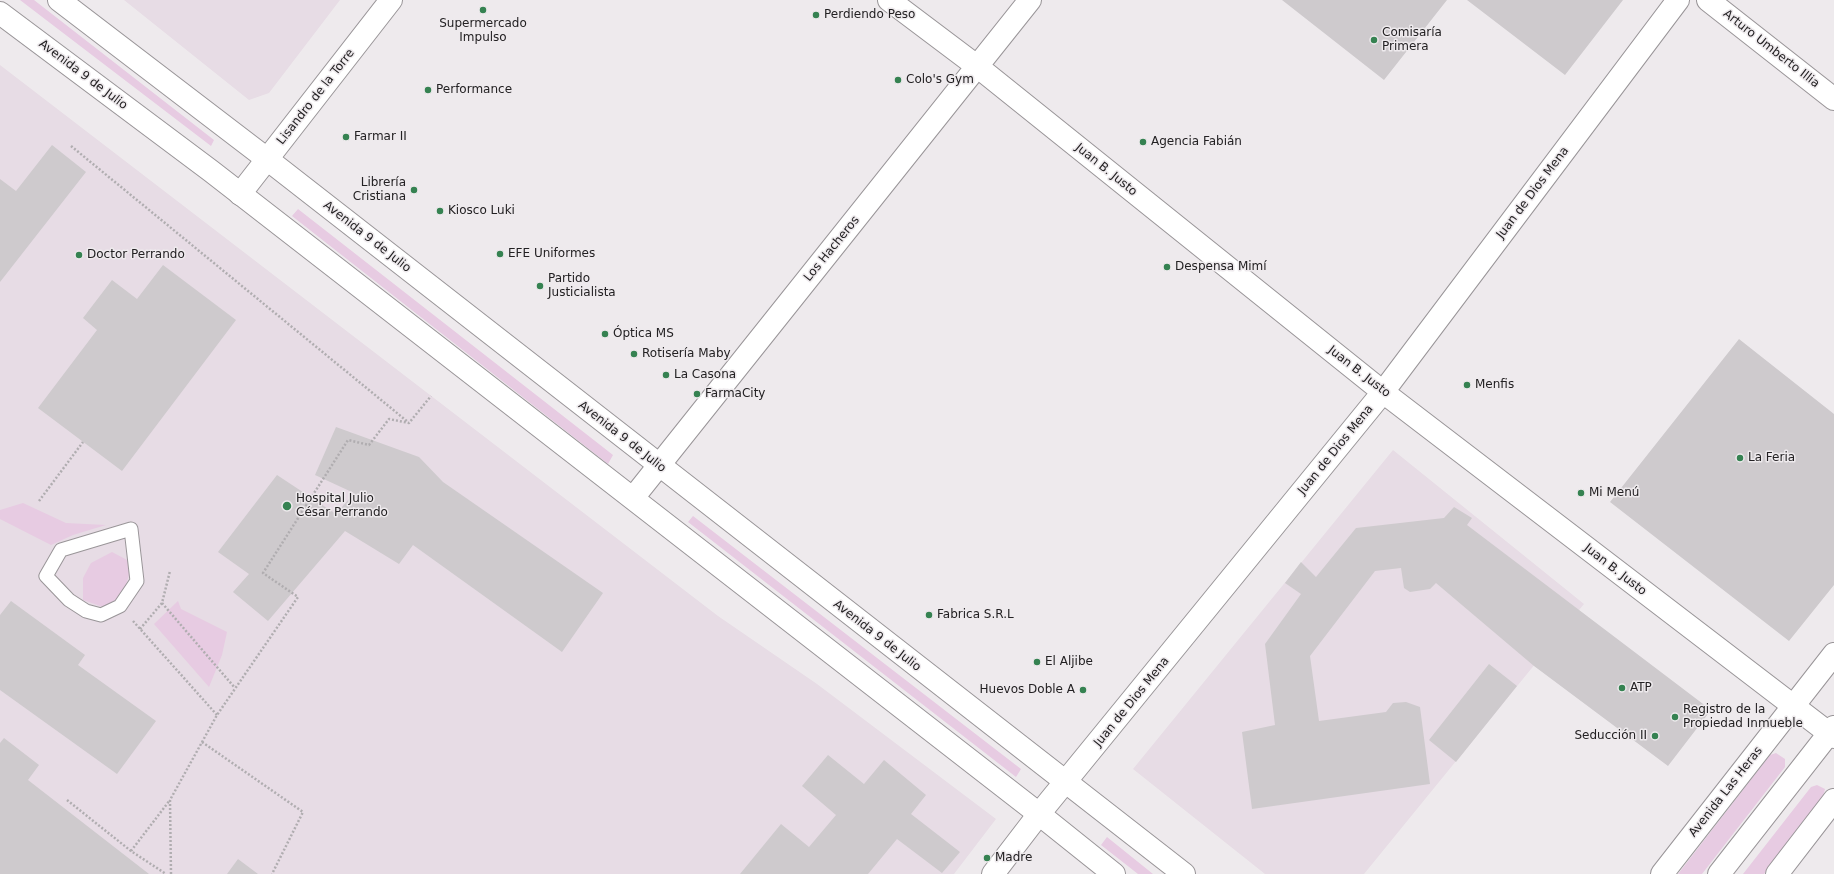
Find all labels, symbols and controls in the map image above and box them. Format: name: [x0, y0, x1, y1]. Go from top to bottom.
marker: Supermercado Impulso: [478, 5, 488, 15]
street label: Arturo Umberto Illia: [1720, 7, 1822, 91]
place label: Perdiendo Peso: [824, 8, 915, 22]
marker: Perdiendo Peso: [811, 10, 821, 20]
place label: Supermercado Impulso: [439, 17, 527, 45]
place label: Comisaría Primera: [1382, 26, 1442, 54]
marker: Comisaría Primera: [1369, 35, 1379, 45]
street label: Avenida 9 de Julio: [36, 37, 130, 113]
street label: Lisandro de la Torre: [274, 46, 358, 148]
place label: Colo's Gym: [906, 73, 974, 87]
marker: Colo's Gym: [893, 75, 903, 85]
place label: Performance: [436, 83, 512, 97]
marker: Performance: [423, 85, 433, 95]
place label: Farmar II: [354, 130, 407, 144]
marker: Farmar II: [341, 132, 351, 142]
place label: Agencia Fabián: [1151, 135, 1242, 149]
marker: Agencia Fabián: [1138, 137, 1148, 147]
street label: Juan B. Justo: [1072, 141, 1140, 199]
street label: Juan de Dios Mena: [1494, 144, 1572, 242]
place label: Librería Cristiana: [353, 176, 406, 204]
marker: Librería Cristiana: [409, 185, 419, 195]
street label: Avenida 9 de Julio: [320, 198, 414, 276]
place label: Kiosco Luki: [448, 204, 515, 218]
marker: Kiosco Luki: [435, 206, 445, 216]
street label: Los Hacheros: [801, 213, 863, 285]
place label: EFE Uniformes: [508, 247, 595, 261]
place label: Doctor Perrando: [87, 248, 185, 262]
marker: EFE Uniformes: [495, 249, 505, 259]
marker: Doctor Perrando: [74, 250, 84, 260]
place label: Despensa Mimí: [1175, 260, 1267, 274]
marker: Despensa Mimí: [1162, 262, 1172, 272]
place label: Partido Justicialista: [548, 272, 616, 300]
marker: Partido Justicialista: [535, 281, 545, 291]
place label: Óptica MS: [613, 327, 674, 341]
marker: Óptica MS: [600, 329, 610, 339]
street label: Juan B. Justo: [1325, 343, 1393, 401]
place label: Rotisería Maby: [642, 347, 731, 361]
marker: Rotisería Maby: [629, 349, 639, 359]
place label: La Casona: [674, 368, 736, 382]
marker: La Casona: [661, 370, 671, 380]
place label: Menfis: [1475, 378, 1514, 392]
marker: Menfis: [1462, 380, 1472, 390]
place label: FarmaCity: [705, 387, 765, 401]
marker: FarmaCity: [692, 389, 702, 399]
street label: Avenida 9 de Julio: [575, 398, 669, 476]
street label: Juan de Dios Mena: [1295, 402, 1377, 498]
place label: La Feria: [1748, 451, 1795, 465]
marker: La Feria: [1735, 453, 1745, 463]
place label: Mi Menú: [1589, 486, 1639, 500]
marker: Mi Menú: [1576, 488, 1586, 498]
place label: Hospital Julio César Perrando: [296, 492, 388, 520]
marker: Hospital Julio César Perrando: [281, 500, 293, 512]
street label: Juan B. Justo: [1581, 541, 1649, 599]
street label: Avenida 9 de Julio: [830, 597, 924, 675]
place label: Fabrica S.R.L: [937, 608, 1014, 622]
marker: Fabrica S.R.L: [924, 610, 934, 620]
street label: Juan de Dios Mena: [1091, 654, 1173, 750]
place label: El Aljibe: [1045, 655, 1093, 669]
marker: El Aljibe: [1032, 657, 1042, 667]
place label: ATP: [1630, 681, 1652, 695]
place label: Huevos Doble A: [980, 683, 1075, 697]
marker: ATP: [1617, 683, 1627, 693]
marker: Huevos Doble A: [1078, 685, 1088, 695]
place label: Registro de la Propiedad Inmueble: [1683, 703, 1803, 731]
marker: Registro de la Propiedad Inmueble: [1670, 712, 1680, 722]
place label: Seducción II: [1574, 729, 1647, 743]
marker: Seducción II: [1650, 731, 1660, 741]
street label: Avenida Las Heras: [1686, 744, 1766, 840]
place label: Madre: [995, 851, 1032, 865]
marker: Madre: [982, 853, 992, 863]

